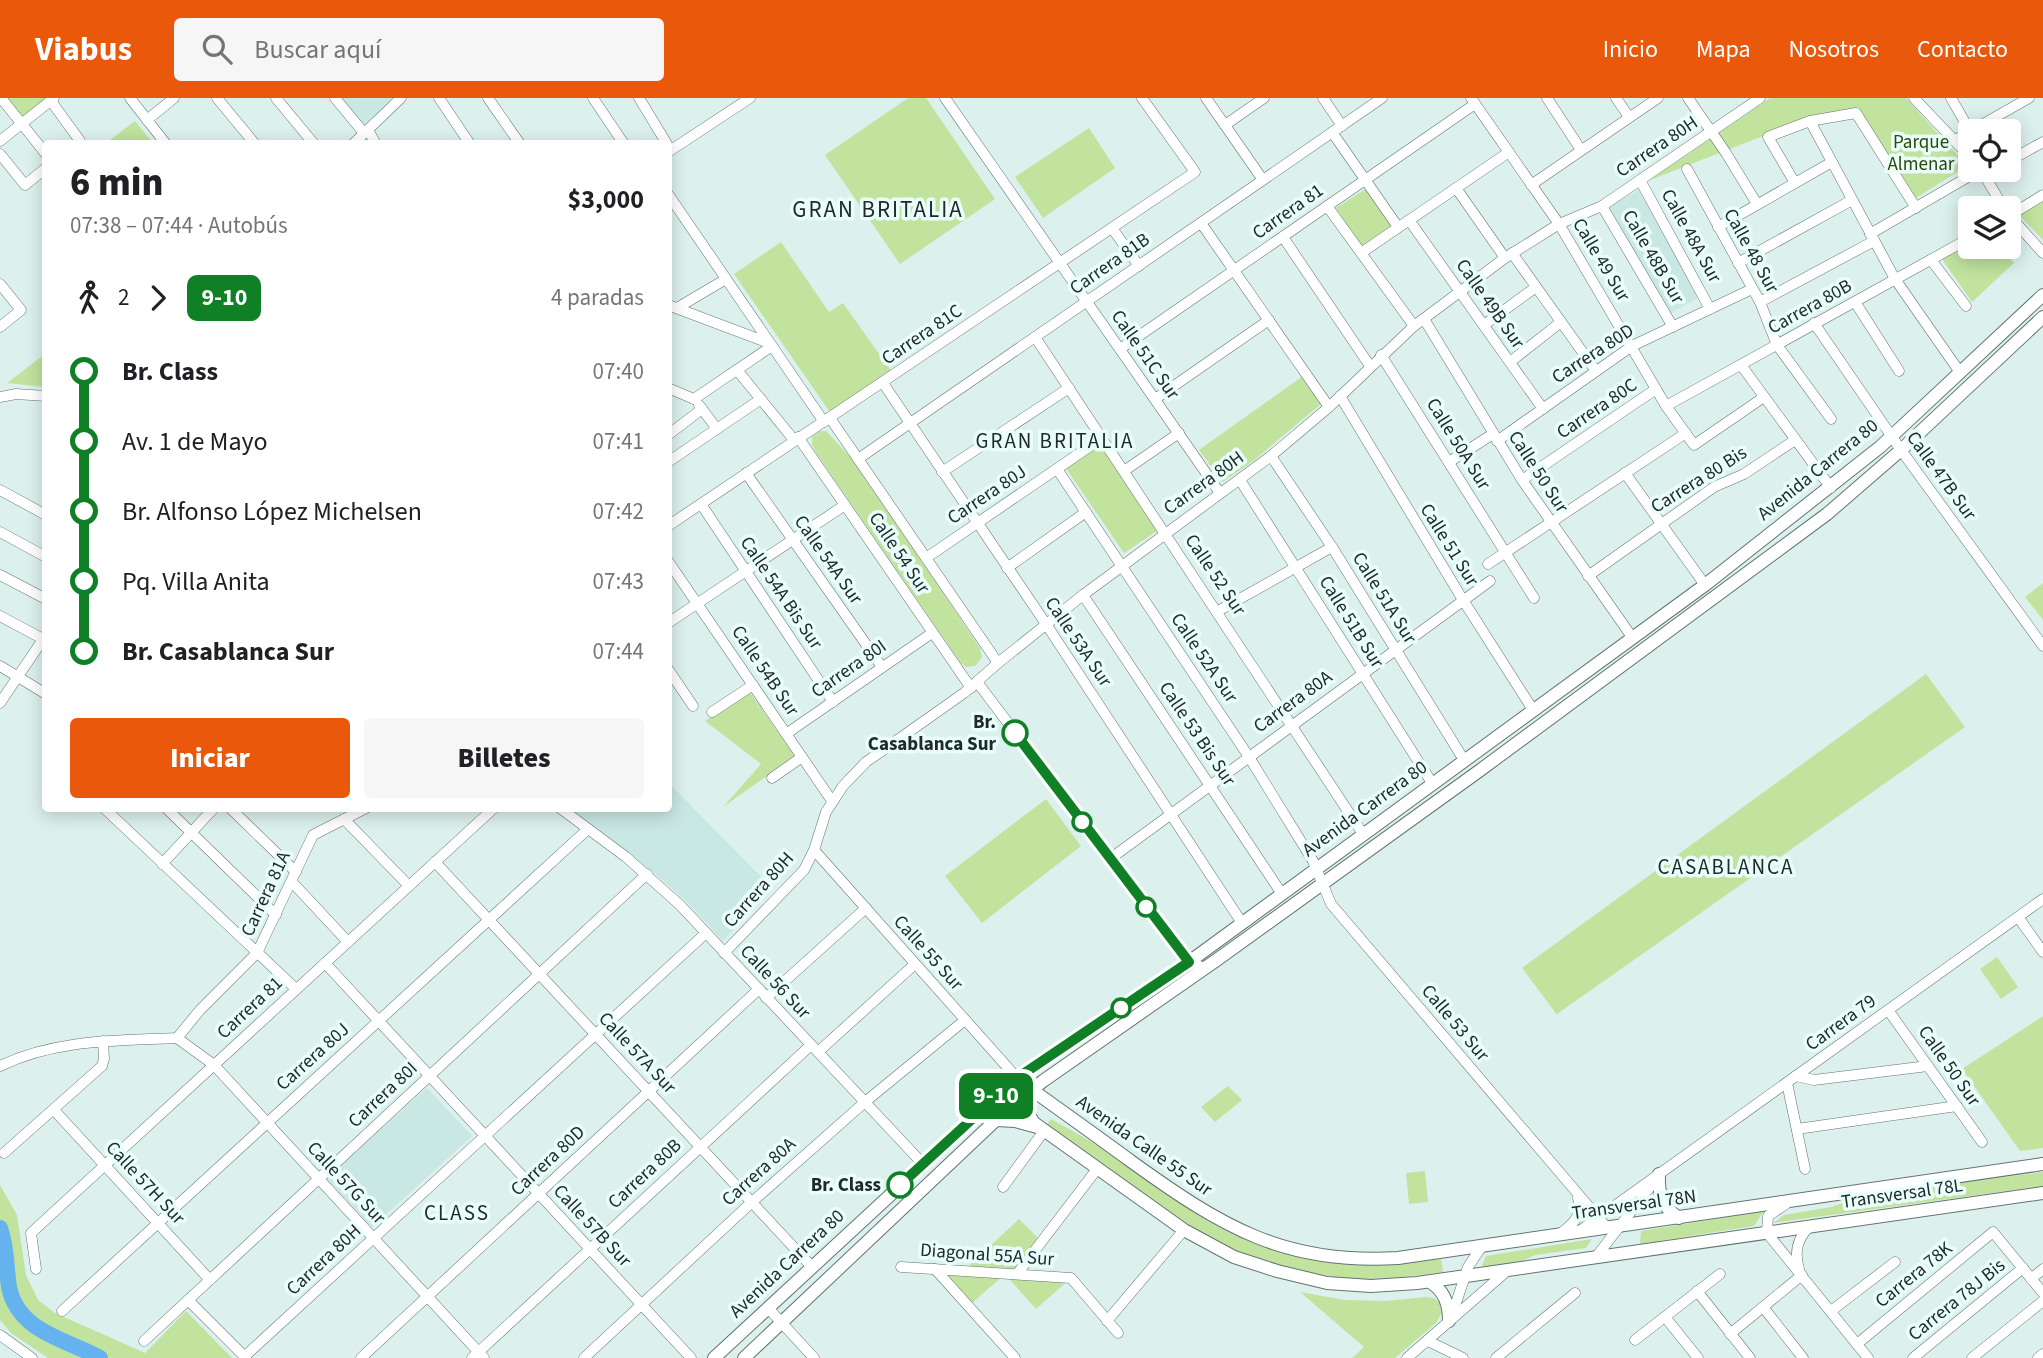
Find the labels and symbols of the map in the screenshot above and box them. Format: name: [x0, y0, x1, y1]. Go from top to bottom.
street label: Carrera 80H: [1611, 110, 1703, 184]
park label: Parque Almenar: [1888, 129, 1955, 178]
street label: Carrera 81: [1247, 178, 1329, 246]
street label: Calle 48A Sur: [1654, 184, 1728, 288]
district label: GRAN BRITALIA: [792, 193, 964, 226]
street label: Calle 48 Sur: [1717, 204, 1786, 299]
street label: Calle 48B Sur: [1615, 205, 1691, 309]
street label: Calle 49 Sur: [1565, 213, 1637, 307]
street label: Carrera 81B: [1064, 226, 1156, 302]
street label: Calle 49B Sur: [1449, 254, 1531, 355]
street label: Carrera 80B: [1763, 273, 1857, 341]
street label: Carrera 81C: [876, 298, 968, 372]
street label: Calle 51C Sur: [1104, 305, 1186, 406]
street label: Carrera 80D: [1547, 317, 1639, 391]
street label: Carrera 80C: [1551, 372, 1643, 446]
street label: Calle 50A Sur: [1419, 393, 1497, 495]
street label: Avenida Carrera 80: [1752, 413, 1884, 527]
district label: GRAN BRITALIA: [976, 426, 1134, 456]
street label: Calle 50 Sur: [1501, 426, 1575, 519]
street label: Calle 47B Sur: [1899, 426, 1983, 526]
street label: Carrera 80 Bis: [1646, 440, 1752, 520]
street label: Carrera 80H: [1158, 445, 1250, 521]
street label: Carrera 80J: [942, 459, 1032, 531]
street label: Calle 51 Sur: [1413, 498, 1485, 592]
street label: Calle 54 Sur: [862, 507, 936, 599]
street label: Calle 54A Sur: [787, 510, 869, 610]
street label: Calle 52 Sur: [1178, 529, 1252, 621]
street label: Calle 54A Bis Sur: [733, 531, 829, 655]
street label: Calle 51A Sur: [1345, 547, 1423, 649]
street label: Calle 51B Sur: [1312, 571, 1390, 674]
street label: Calle 53A Sur: [1038, 592, 1118, 693]
street label: Calle 52A Sur: [1164, 608, 1244, 709]
street label: Calle 54B Sur: [725, 620, 806, 722]
street label: Carrera 80I: [806, 633, 892, 705]
street label: Carrera 80A: [1248, 664, 1339, 740]
street label: Calle 53 Bis Sur: [1152, 676, 1242, 792]
place label: Br. Casablanca Sur: [868, 709, 996, 758]
marker: Br. Casablanca Sur: [1002, 720, 1028, 746]
street label: Avenida Carrera 80: [1297, 754, 1433, 864]
unlabelled marker: [1072, 812, 1092, 832]
street label: Carrera 81A: [234, 846, 298, 941]
street label: Carrera 80H: [718, 846, 800, 934]
district label: CASABLANCA: [1657, 852, 1795, 882]
unlabelled marker: [1136, 897, 1156, 917]
street label: Calle 55 Sur: [887, 909, 969, 997]
street label: Calle 56 Sur: [733, 939, 817, 1026]
street label: Carrera 81: [211, 970, 289, 1046]
street label: Calle 53 Sur: [1415, 979, 1496, 1068]
street label: Carrera 79: [1800, 988, 1882, 1058]
unlabelled marker: [1111, 998, 1131, 1018]
street label: Calle 57A Sur: [592, 1006, 682, 1100]
street label: Carrera 80J: [270, 1017, 356, 1097]
street label: Calle 50 Sur: [1911, 1020, 1987, 1112]
street label: Carrera 80I: [342, 1056, 424, 1134]
line badge: 9-10: [947, 1073, 1045, 1119]
street label: Avenida Calle 55 Sur: [1071, 1089, 1218, 1203]
street label: Carrera 80D: [505, 1119, 591, 1203]
street label: Carrera 80A: [716, 1131, 803, 1213]
street label: Carrera 80B: [602, 1133, 688, 1215]
street label: Calle 57H Sur: [99, 1135, 191, 1231]
street label: Calle 57G Sur: [300, 1135, 392, 1231]
place label: Br. Class: [811, 1172, 881, 1199]
marker: Br. Class: [887, 1172, 913, 1198]
street label: Transversal 78L: [1839, 1172, 1965, 1216]
street label: Calle 57B Sur: [547, 1179, 638, 1274]
street label: Transversal 78N: [1570, 1183, 1698, 1227]
district label: CLASS: [424, 1198, 490, 1228]
street label: Avenida Carrera 80: [723, 1203, 851, 1325]
street label: Carrera 80H: [281, 1218, 367, 1302]
street label: Carrera 78K: [1870, 1235, 1958, 1315]
street label: Diagonal 55A Sur: [919, 1237, 1055, 1273]
street label: Carrera 78J Bis: [1903, 1252, 2011, 1348]

